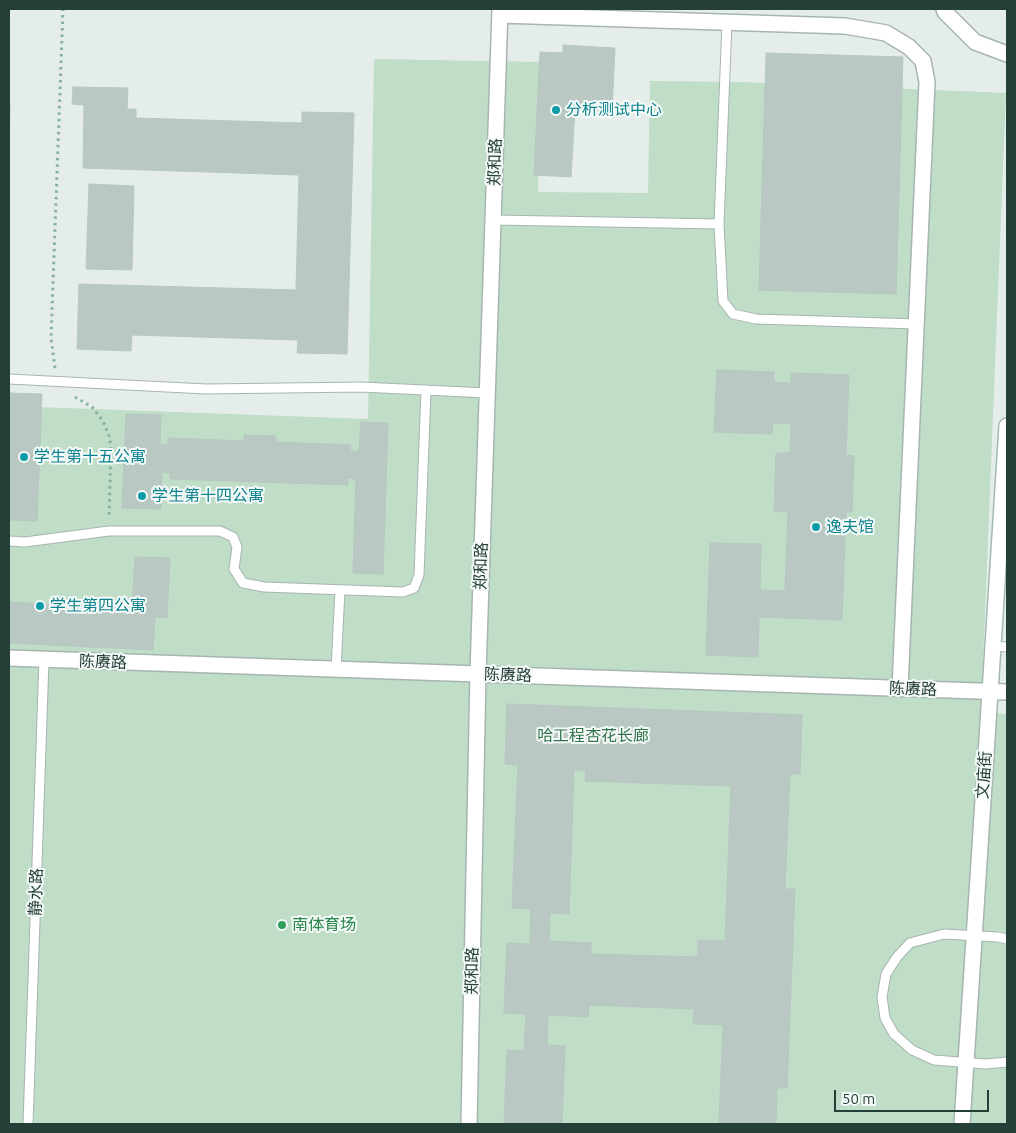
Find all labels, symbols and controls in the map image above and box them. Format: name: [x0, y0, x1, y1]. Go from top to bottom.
place label: 分析测试中心: [566, 100, 662, 120]
marker: 分析测试中心: [550, 104, 562, 116]
street label: 郑和路: [485, 138, 505, 186]
place label: 学生第十五公寓: [34, 447, 146, 467]
marker: 学生第十五公寓: [18, 451, 30, 463]
place label: 学生第十四公寓: [152, 486, 264, 506]
marker: 学生第十四公寓: [136, 490, 148, 502]
place label: 逸夫馆: [826, 517, 874, 537]
marker: 逸夫馆: [810, 521, 822, 533]
street label: 郑和路: [471, 542, 491, 590]
place label: 学生第四公寓: [50, 596, 146, 616]
marker: 学生第四公寓: [34, 600, 46, 612]
street label: 陈赓路: [79, 652, 127, 672]
street label: 陈赓路: [484, 665, 532, 685]
street label: 陈赓路: [889, 679, 937, 699]
park label: 哈工程杏花长廊: [537, 726, 649, 746]
street label: 文庙街: [973, 750, 995, 800]
street label: 静水路: [26, 868, 46, 916]
place label: 南体育场: [292, 915, 356, 935]
marker: 南体育场: [276, 919, 288, 931]
street label: 郑和路: [462, 947, 482, 995]
scale bar: [836, 1080, 991, 1112]
text: 50 m: [842, 1090, 875, 1107]

